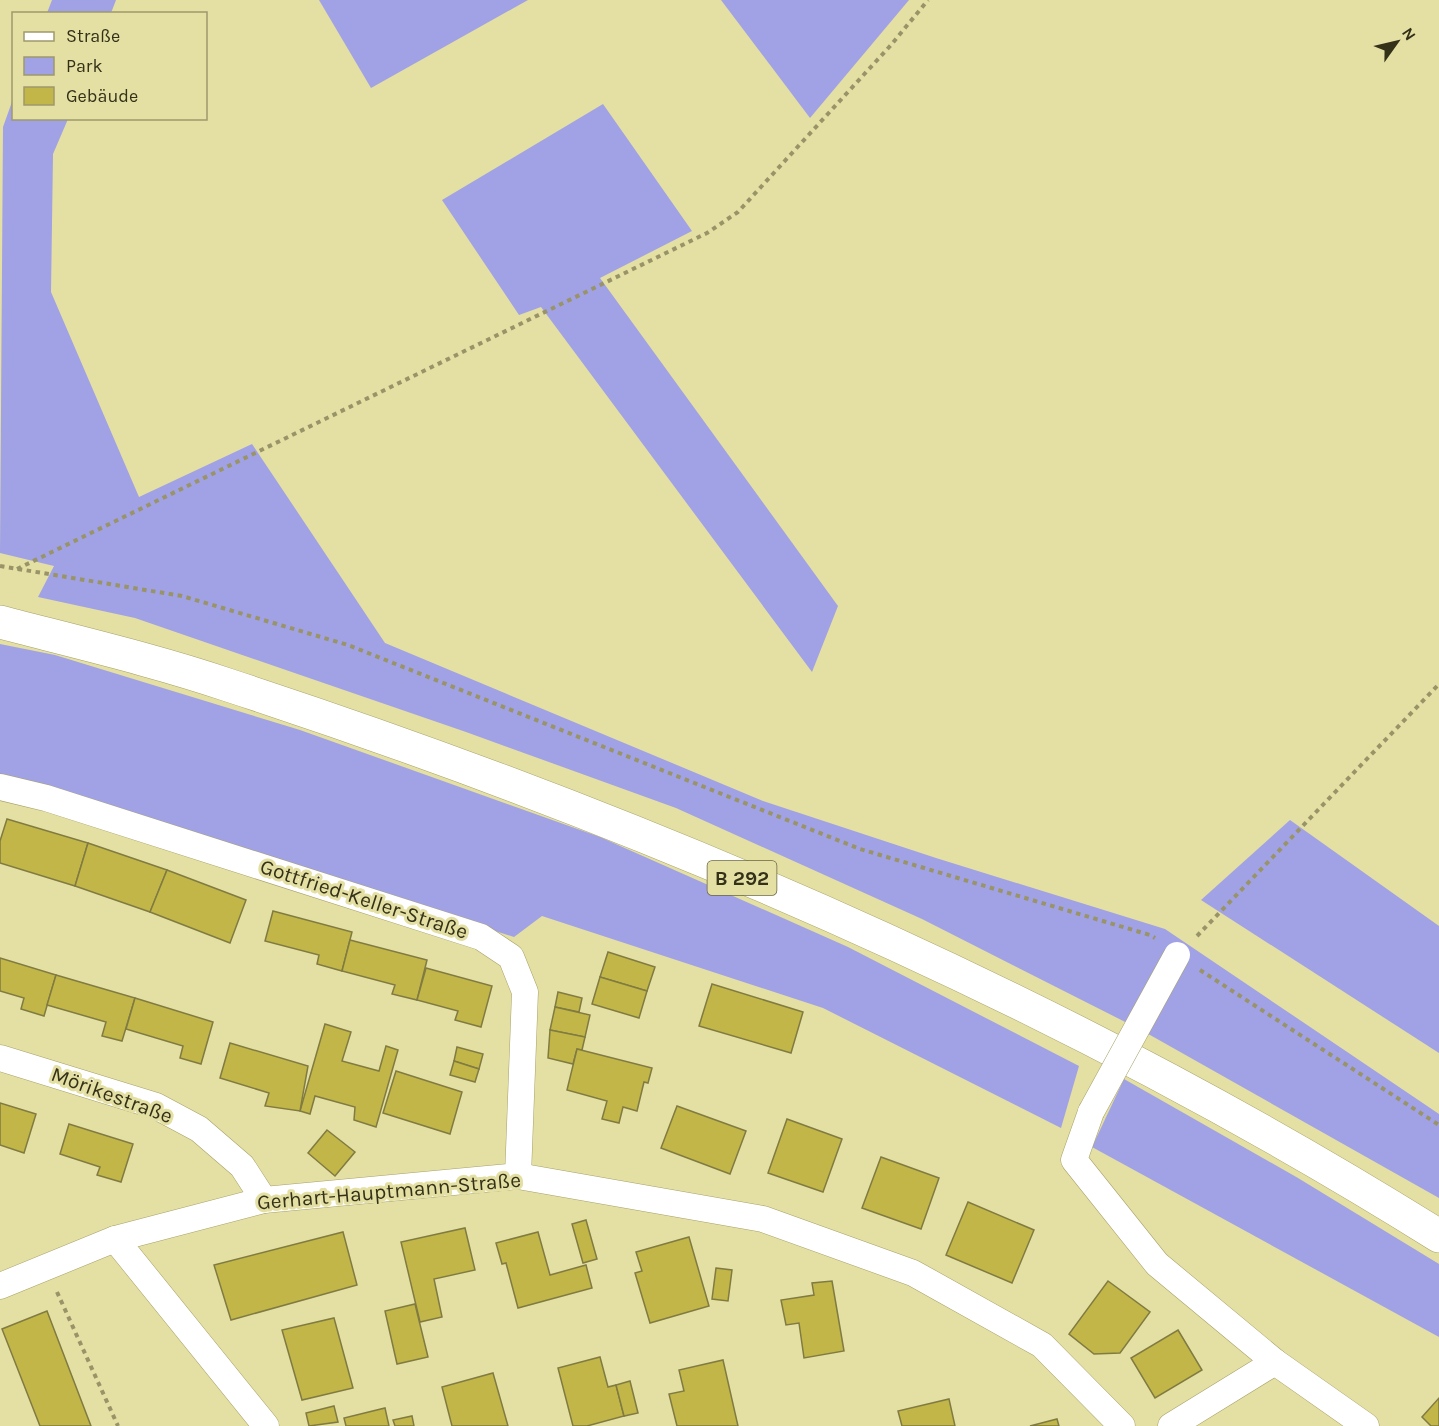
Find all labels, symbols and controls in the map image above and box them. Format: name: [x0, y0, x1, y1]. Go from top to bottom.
legend: [12, 12, 207, 120]
north arrow: [1367, 12, 1427, 72]
text: N: [1398, 24, 1420, 44]
text: Straße: [66, 25, 120, 47]
text: Park: [66, 55, 103, 77]
text: Gebäude: [66, 85, 138, 107]
street label: Gottfried-Keller-Straße: [257, 854, 471, 944]
road number: B 292: [708, 861, 777, 895]
street label: Mörikestraße: [48, 1062, 176, 1128]
street label: Gerhart-Hauptmann-Straße: [256, 1168, 522, 1214]

